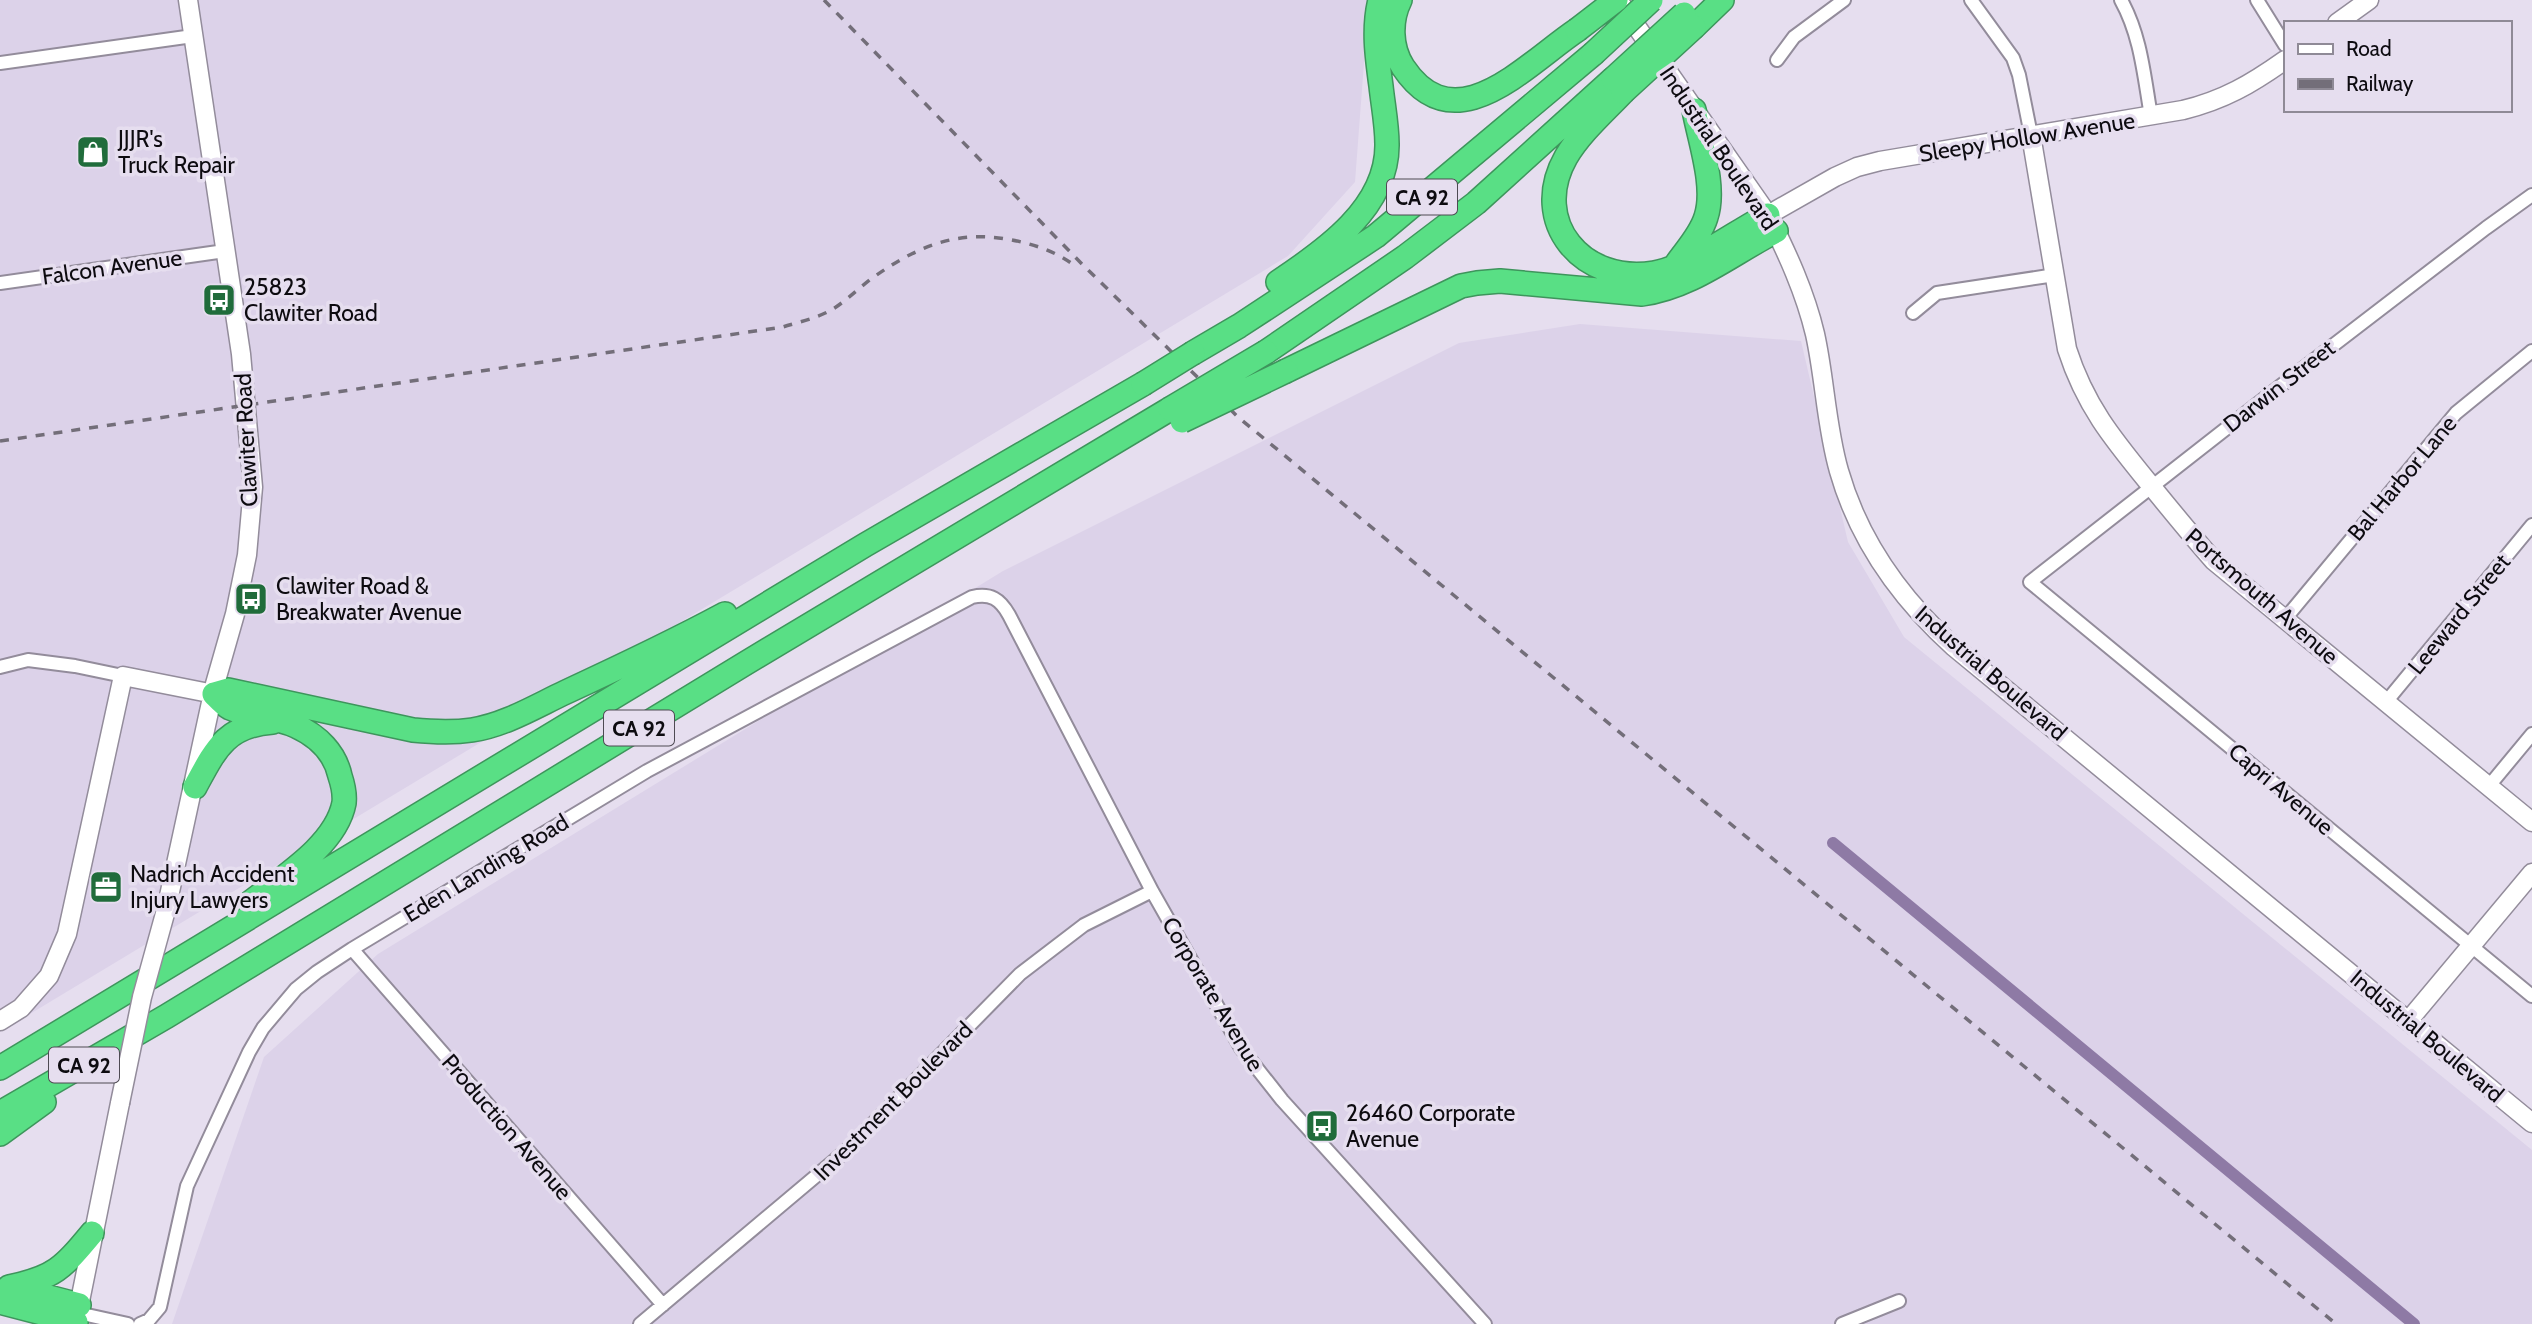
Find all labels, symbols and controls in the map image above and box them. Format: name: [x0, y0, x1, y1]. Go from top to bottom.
legend: [2284, 21, 2511, 112]
text: Road: [2346, 36, 2392, 61]
street label: Industrial Boulevard: [1654, 61, 1784, 235]
text: Railway: [2346, 71, 2414, 96]
street label: Sleepy Hollow Avenue: [1917, 106, 2137, 168]
place label: JJJR's Truck Repair: [117, 125, 235, 179]
shop icon: JJJR's Truck Repair: [74, 133, 112, 171]
road number: CA 92: [1387, 180, 1457, 214]
street label: Falcon Avenue: [40, 243, 184, 291]
place label: 25823 Clawiter Road: [244, 273, 378, 327]
bus stop icon: 25823 Clawiter Road: [200, 281, 238, 319]
street label: Darwin Street: [2218, 334, 2340, 438]
street label: Clawiter Road: [229, 373, 263, 507]
street label: Bal Harbor Lane: [2342, 410, 2463, 546]
street label: Portsmouth Avenue: [2180, 522, 2344, 670]
street label: Leeward Street: [2402, 548, 2516, 680]
place label: Clawiter Road & Breakwater Avenue: [276, 572, 462, 626]
bus stop icon: Clawiter Road & Breakwater Avenue: [232, 580, 270, 618]
street label: Industrial Boulevard: [1909, 600, 2073, 746]
road number: CA 92: [604, 710, 674, 746]
street label: Capri Avenue: [2223, 737, 2339, 841]
street label: Eden Landing Road: [398, 808, 574, 928]
place label: Nadrich Accident Injury Lawyers: [130, 860, 295, 914]
office icon: Nadrich Accident Injury Lawyers: [87, 868, 125, 906]
street label: Corporate Avenue: [1156, 912, 1270, 1076]
street label: Industrial Boulevard: [2345, 964, 2509, 1108]
street label: Investment Boulevard: [808, 1016, 978, 1186]
road number: CA 92: [49, 1048, 119, 1082]
street label: Production Avenue: [436, 1048, 578, 1206]
place label: 26460 Corporate Avenue: [1346, 1099, 1516, 1153]
bus stop icon: 26460 Corporate Avenue: [1303, 1107, 1341, 1145]

